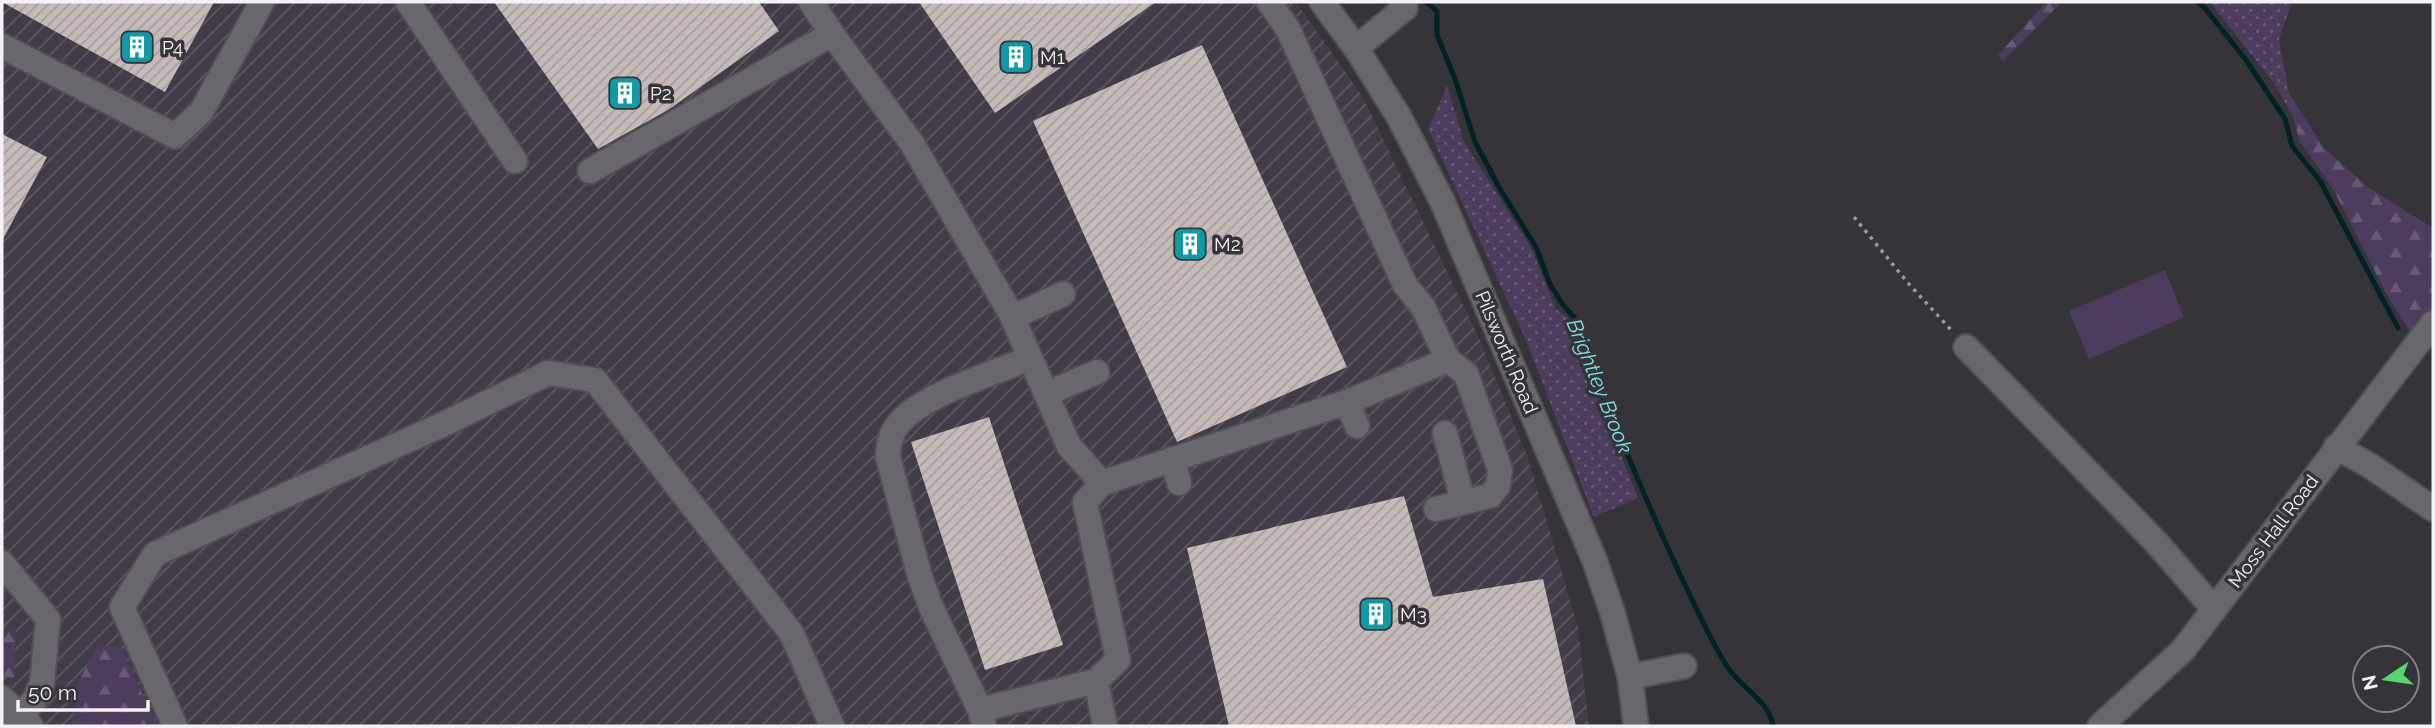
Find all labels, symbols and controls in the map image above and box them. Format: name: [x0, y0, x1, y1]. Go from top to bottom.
building icon: P4: [118, 28, 156, 66]
place label: P4: [162, 36, 183, 58]
building icon: M1: [997, 38, 1035, 76]
place label: M1: [1040, 46, 1065, 68]
building icon: P2: [606, 74, 644, 112]
place label: P2: [650, 82, 672, 104]
building icon: M2: [1171, 225, 1209, 263]
place label: M2: [1214, 233, 1241, 255]
street label: Pilsworth Road: [1471, 287, 1543, 417]
water label: Brightley Brook: [1562, 315, 1638, 457]
street label: Moss Hall Road: [2223, 470, 2323, 592]
building icon: M3: [1357, 595, 1395, 633]
place label: M3: [1400, 603, 1427, 625]
north arrow: [2351, 644, 2421, 714]
scale bar: [18, 668, 147, 712]
text: N: [2357, 673, 2382, 692]
text: 50 m: [28, 680, 77, 705]

